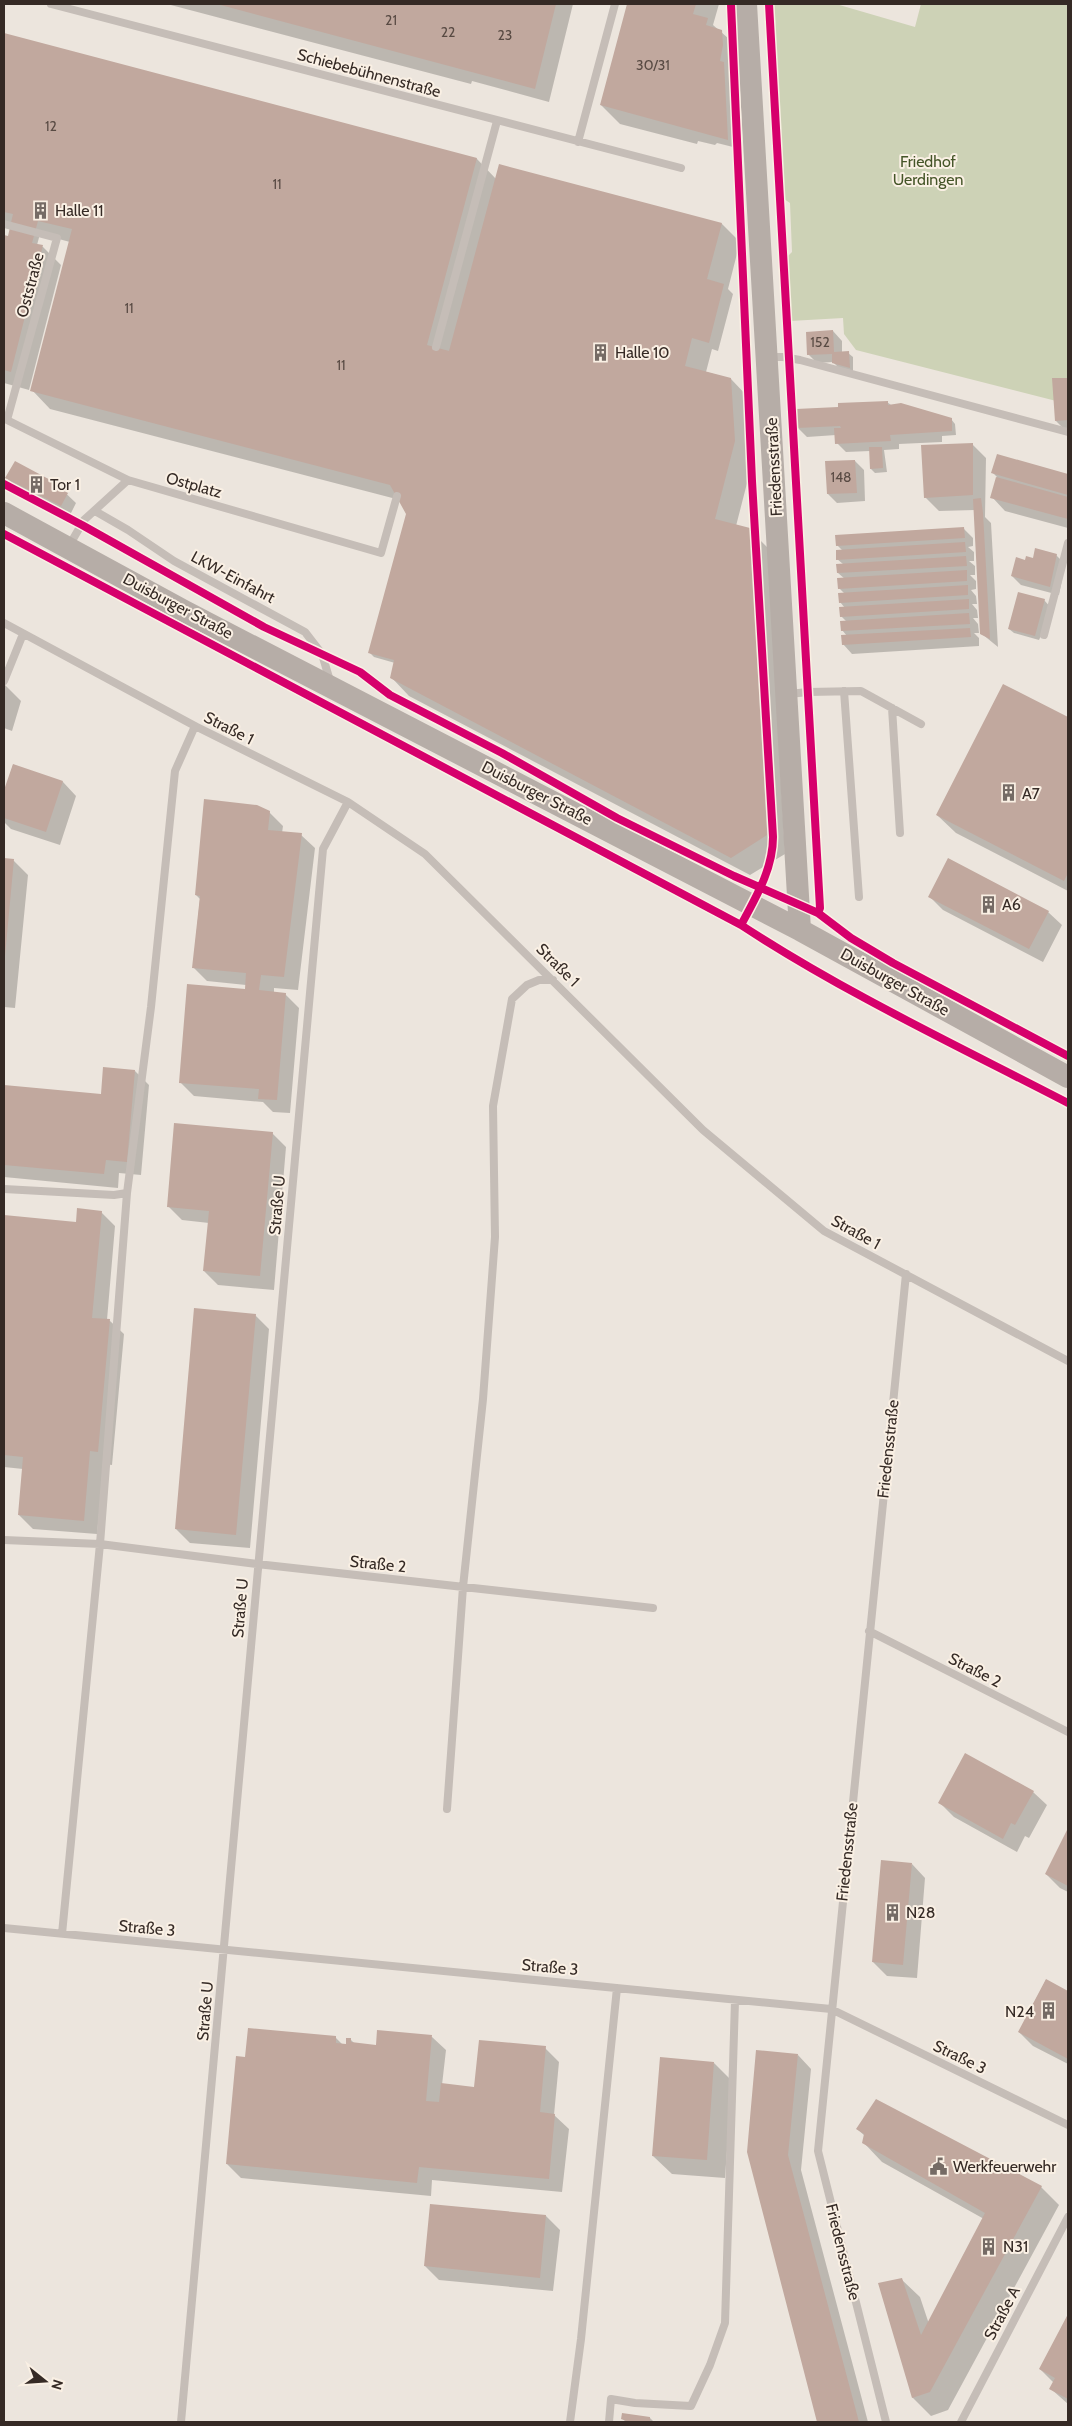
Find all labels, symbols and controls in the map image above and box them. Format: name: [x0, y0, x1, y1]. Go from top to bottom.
house number: 21: [385, 11, 397, 29]
house number: 22: [441, 23, 455, 41]
house number: 23: [498, 26, 512, 44]
street label: Schiebebühnenstraße: [295, 45, 443, 101]
house number: 30/31: [636, 56, 670, 74]
house number: 12: [45, 117, 57, 135]
park label: Friedhof Uerdingen: [893, 152, 963, 189]
house number: 11: [272, 175, 282, 193]
building icon: Halle 11: [31, 200, 51, 220]
place label: Halle 11: [55, 201, 104, 220]
street label: Oststraße: [12, 251, 48, 319]
house number: 11: [124, 299, 134, 317]
house number: 152: [810, 333, 830, 351]
building icon: Halle 10: [591, 342, 611, 362]
place label: Halle 10: [615, 343, 669, 362]
house number: 11: [336, 356, 346, 374]
street label: Friedensstraße: [762, 417, 786, 517]
street label: Ostplatz: [164, 468, 225, 502]
house number: 148: [830, 468, 852, 486]
building icon: Tor 1: [26, 474, 46, 494]
place label: Tor 1: [50, 475, 80, 494]
street label: LKW-Einfahrt: [188, 547, 279, 607]
street label: Duisburger Straße: [120, 569, 236, 643]
street label: Straße 1: [201, 707, 257, 749]
street label: Duisburger Straße: [479, 757, 595, 829]
building icon: A7: [998, 783, 1018, 803]
place label: A7: [1022, 784, 1040, 803]
building icon: A6: [978, 894, 998, 914]
place label: A6: [1002, 895, 1021, 914]
street label: Straße 1: [532, 939, 584, 991]
street label: Duisburger Straße: [837, 944, 953, 1020]
street label: Straße U: [265, 1174, 289, 1236]
street label: Straße 1: [828, 1211, 884, 1253]
street label: Friedensstraße: [873, 1399, 903, 1499]
street label: Straße 2: [349, 1552, 407, 1576]
street label: Straße U: [228, 1577, 252, 1639]
street label: Straße 2: [946, 1649, 1004, 1691]
street label: Friedensstraße: [832, 1802, 862, 1902]
building icon: N28: [882, 1902, 902, 1922]
place label: N28: [906, 1903, 935, 1922]
street label: Straße 3: [118, 1916, 176, 1940]
street label: Straße 3: [521, 1955, 579, 1979]
street label: Straße U: [193, 1980, 217, 2042]
building icon: N24: [1038, 2001, 1058, 2021]
place label: N24: [1005, 2002, 1034, 2021]
street label: Straße 3: [930, 2036, 990, 2078]
public building icon: Werkfeuerwehr: [929, 2156, 949, 2176]
place label: Werkfeuerwehr: [953, 2157, 1057, 2176]
street label: Friedensstraße: [822, 2202, 864, 2302]
building icon: N31: [979, 2236, 999, 2256]
place label: N31: [1003, 2237, 1028, 2256]
street label: Straße A: [980, 2283, 1024, 2343]
north arrow: [20, 2356, 70, 2406]
text: N: [47, 2377, 67, 2392]

